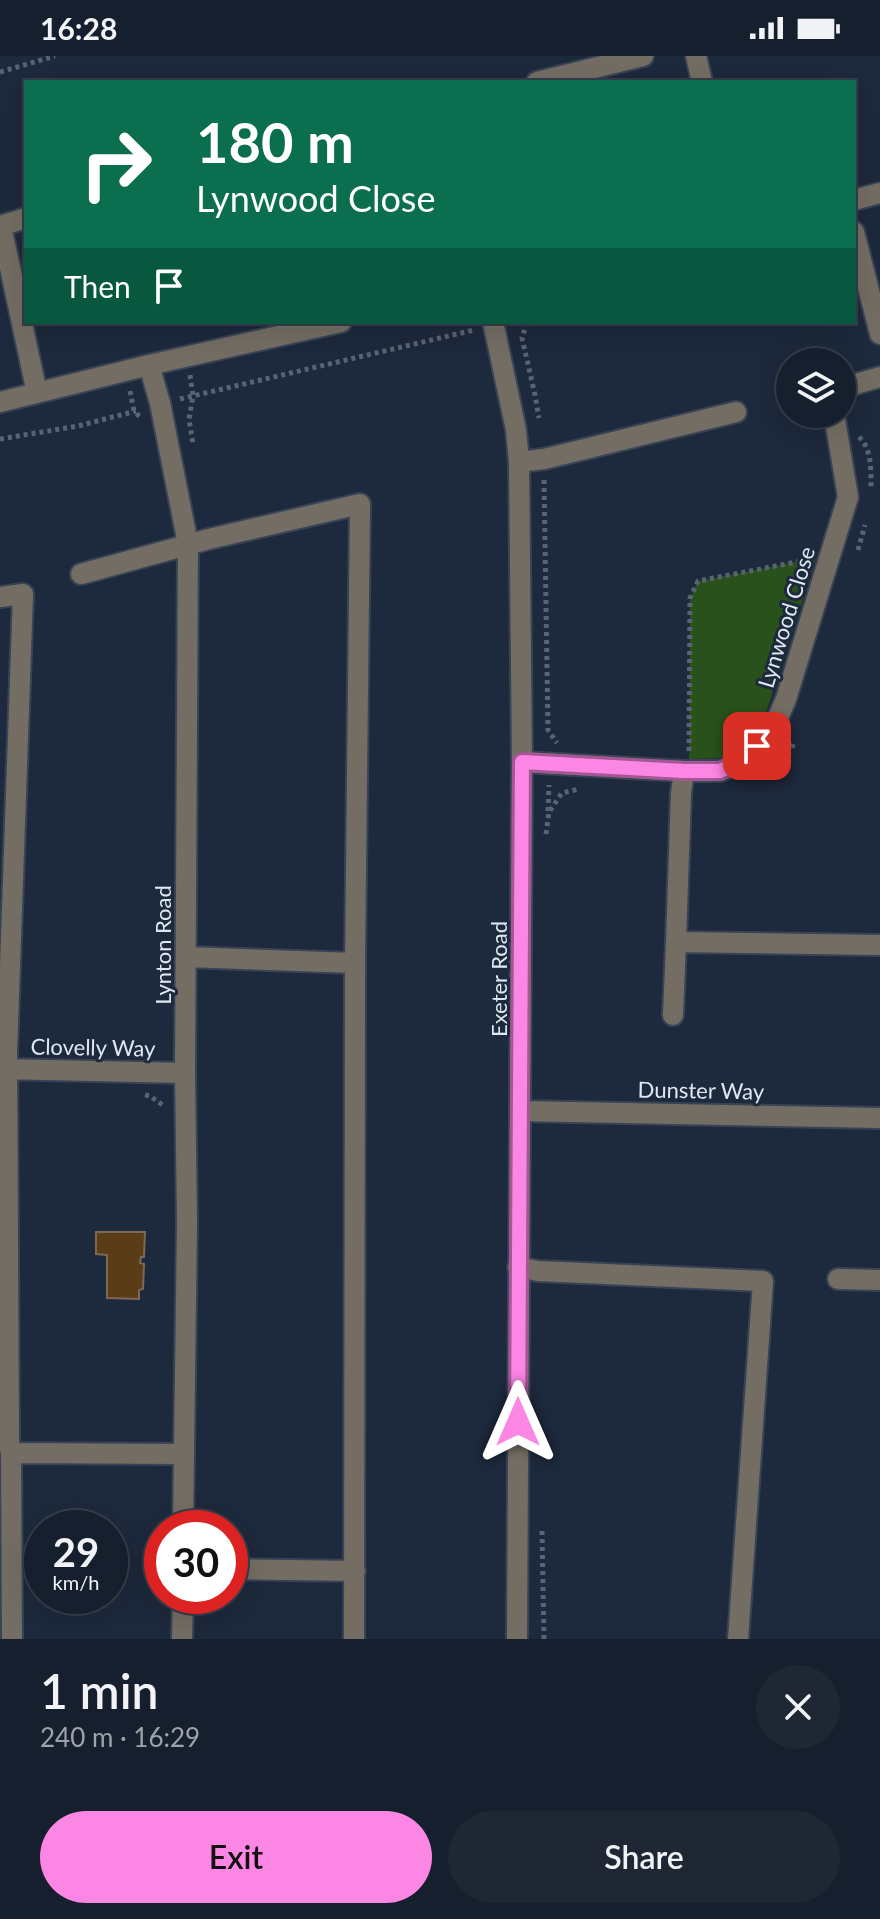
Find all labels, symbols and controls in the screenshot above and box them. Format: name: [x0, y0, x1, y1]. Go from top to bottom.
text: 16:28: [40, 10, 117, 46]
text: 180 m: [196, 108, 354, 175]
icon: right: [64, 112, 168, 216]
text: Lynwood Close: [196, 176, 435, 220]
icon: arrive: [147, 264, 191, 308]
text: Then: [64, 268, 131, 304]
map controls: [776, 348, 856, 428]
button: layers: [776, 348, 856, 428]
street label: Lynwood Close: [752, 543, 820, 691]
pin: [723, 712, 791, 780]
icon: arrive: [735, 724, 779, 768]
street label: Lynton Road: [149, 885, 176, 1005]
street label: Exeter Road: [485, 921, 512, 1037]
street label: Clovelly Way: [30, 1032, 156, 1062]
street label: Dunster Way: [638, 1075, 765, 1105]
position arrow: [476, 1380, 560, 1464]
speed limit sign: 30: [144, 1510, 248, 1614]
text: 29: [53, 1528, 99, 1576]
text: km/h: [53, 1570, 99, 1594]
text: 1 min: [40, 1662, 158, 1719]
button: close: [756, 1665, 840, 1749]
text: 240 m · 16:29: [40, 1721, 200, 1753]
button: Exit: [40, 1811, 432, 1903]
button: Share: [448, 1811, 840, 1903]

